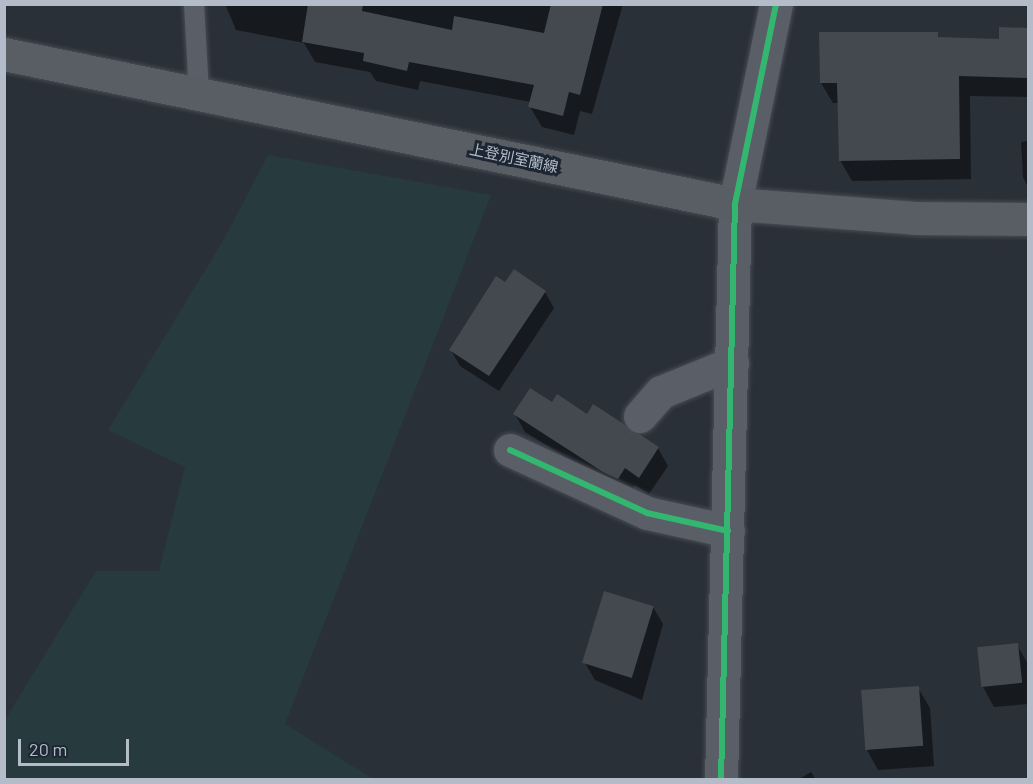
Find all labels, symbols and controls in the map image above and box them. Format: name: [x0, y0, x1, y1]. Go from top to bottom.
street label: 上登別室蘭線: [468, 140, 560, 176]
scale bar: [21, 727, 132, 765]
text: 20 m: [29, 738, 67, 760]

